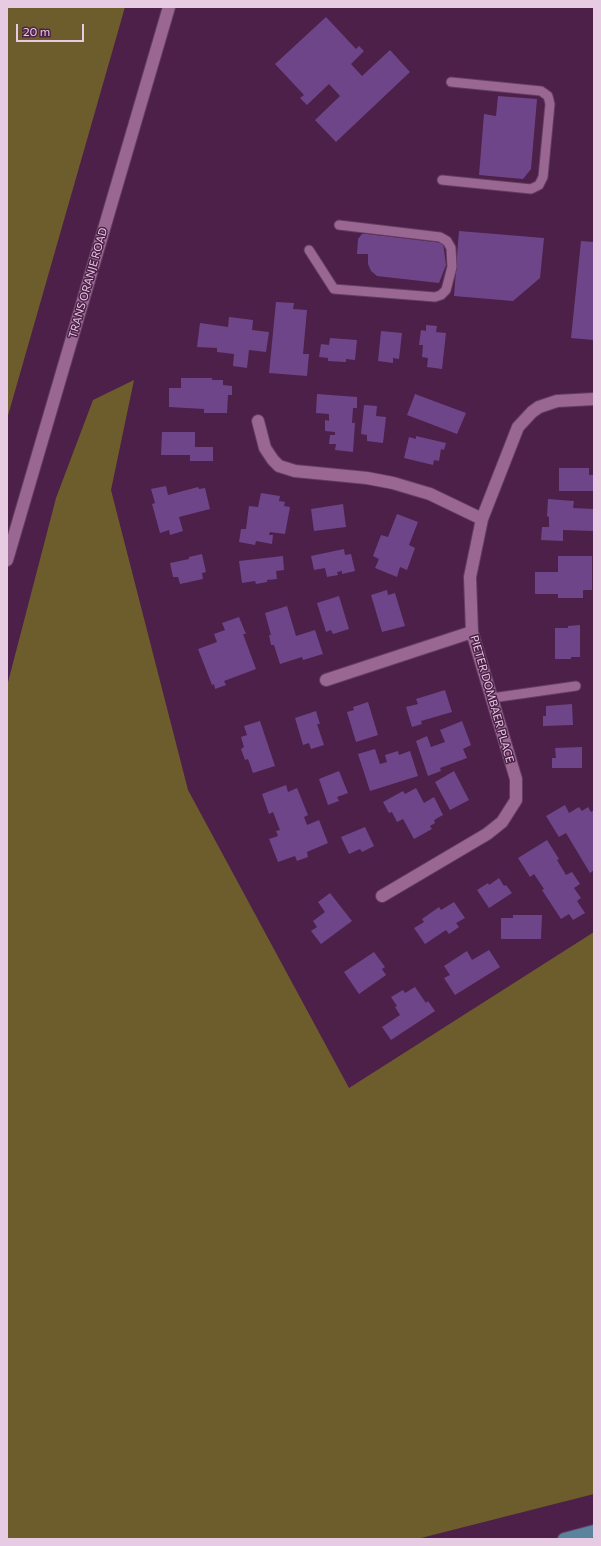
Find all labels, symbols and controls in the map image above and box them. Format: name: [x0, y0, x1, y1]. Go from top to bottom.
scale bar: [18, 16, 86, 42]
text: 20 m: [23, 24, 50, 38]
street label: TRANS ORANJE ROAD: [66, 226, 110, 340]
street label: PIETER DOMBAER PLACE: [467, 634, 517, 764]

